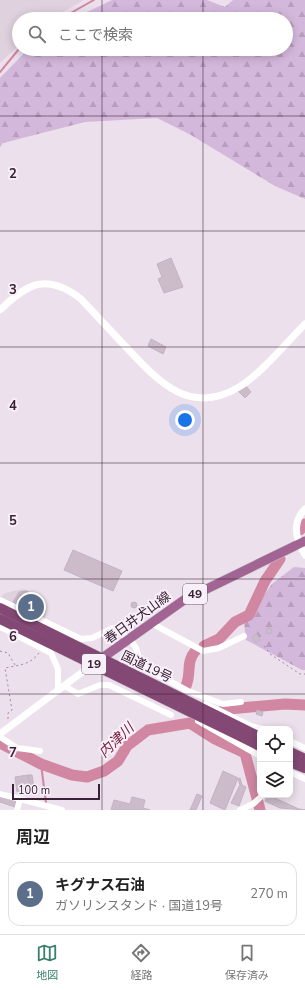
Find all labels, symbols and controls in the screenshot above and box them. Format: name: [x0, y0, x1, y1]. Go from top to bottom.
search box: [12, 12, 293, 56]
icon: search: [26, 23, 48, 45]
text: ここで検索: [58, 25, 133, 45]
text: 2: [9, 165, 17, 183]
text: 3: [9, 281, 17, 299]
text: 4: [9, 397, 17, 415]
your location: [175, 410, 195, 430]
text: 5: [9, 512, 17, 530]
road number: 49: [183, 584, 207, 604]
street label: 春日井犬山線: [101, 588, 174, 648]
pin: 1: [18, 592, 44, 622]
text: 6: [9, 628, 17, 646]
street label: 国道19号: [118, 647, 175, 687]
road number: 19: [82, 654, 106, 674]
water label: 内津川: [95, 718, 139, 762]
map controls: [257, 726, 293, 798]
button: locate: [257, 726, 293, 762]
text: 7: [9, 744, 17, 762]
button: layers: [257, 762, 293, 798]
scale bar: [12, 782, 100, 801]
text: 100 m: [18, 783, 50, 798]
text: 周辺: [16, 826, 50, 849]
text: キグナス石油: [55, 875, 145, 895]
text: 1: [26, 885, 34, 903]
text: 270 m: [250, 885, 288, 903]
text: ガソリンスタンド · 国道19号: [55, 897, 223, 915]
tab: 地図: [36, 942, 58, 983]
tab: 経路: [130, 942, 152, 983]
tab: 保存済み: [225, 942, 269, 983]

